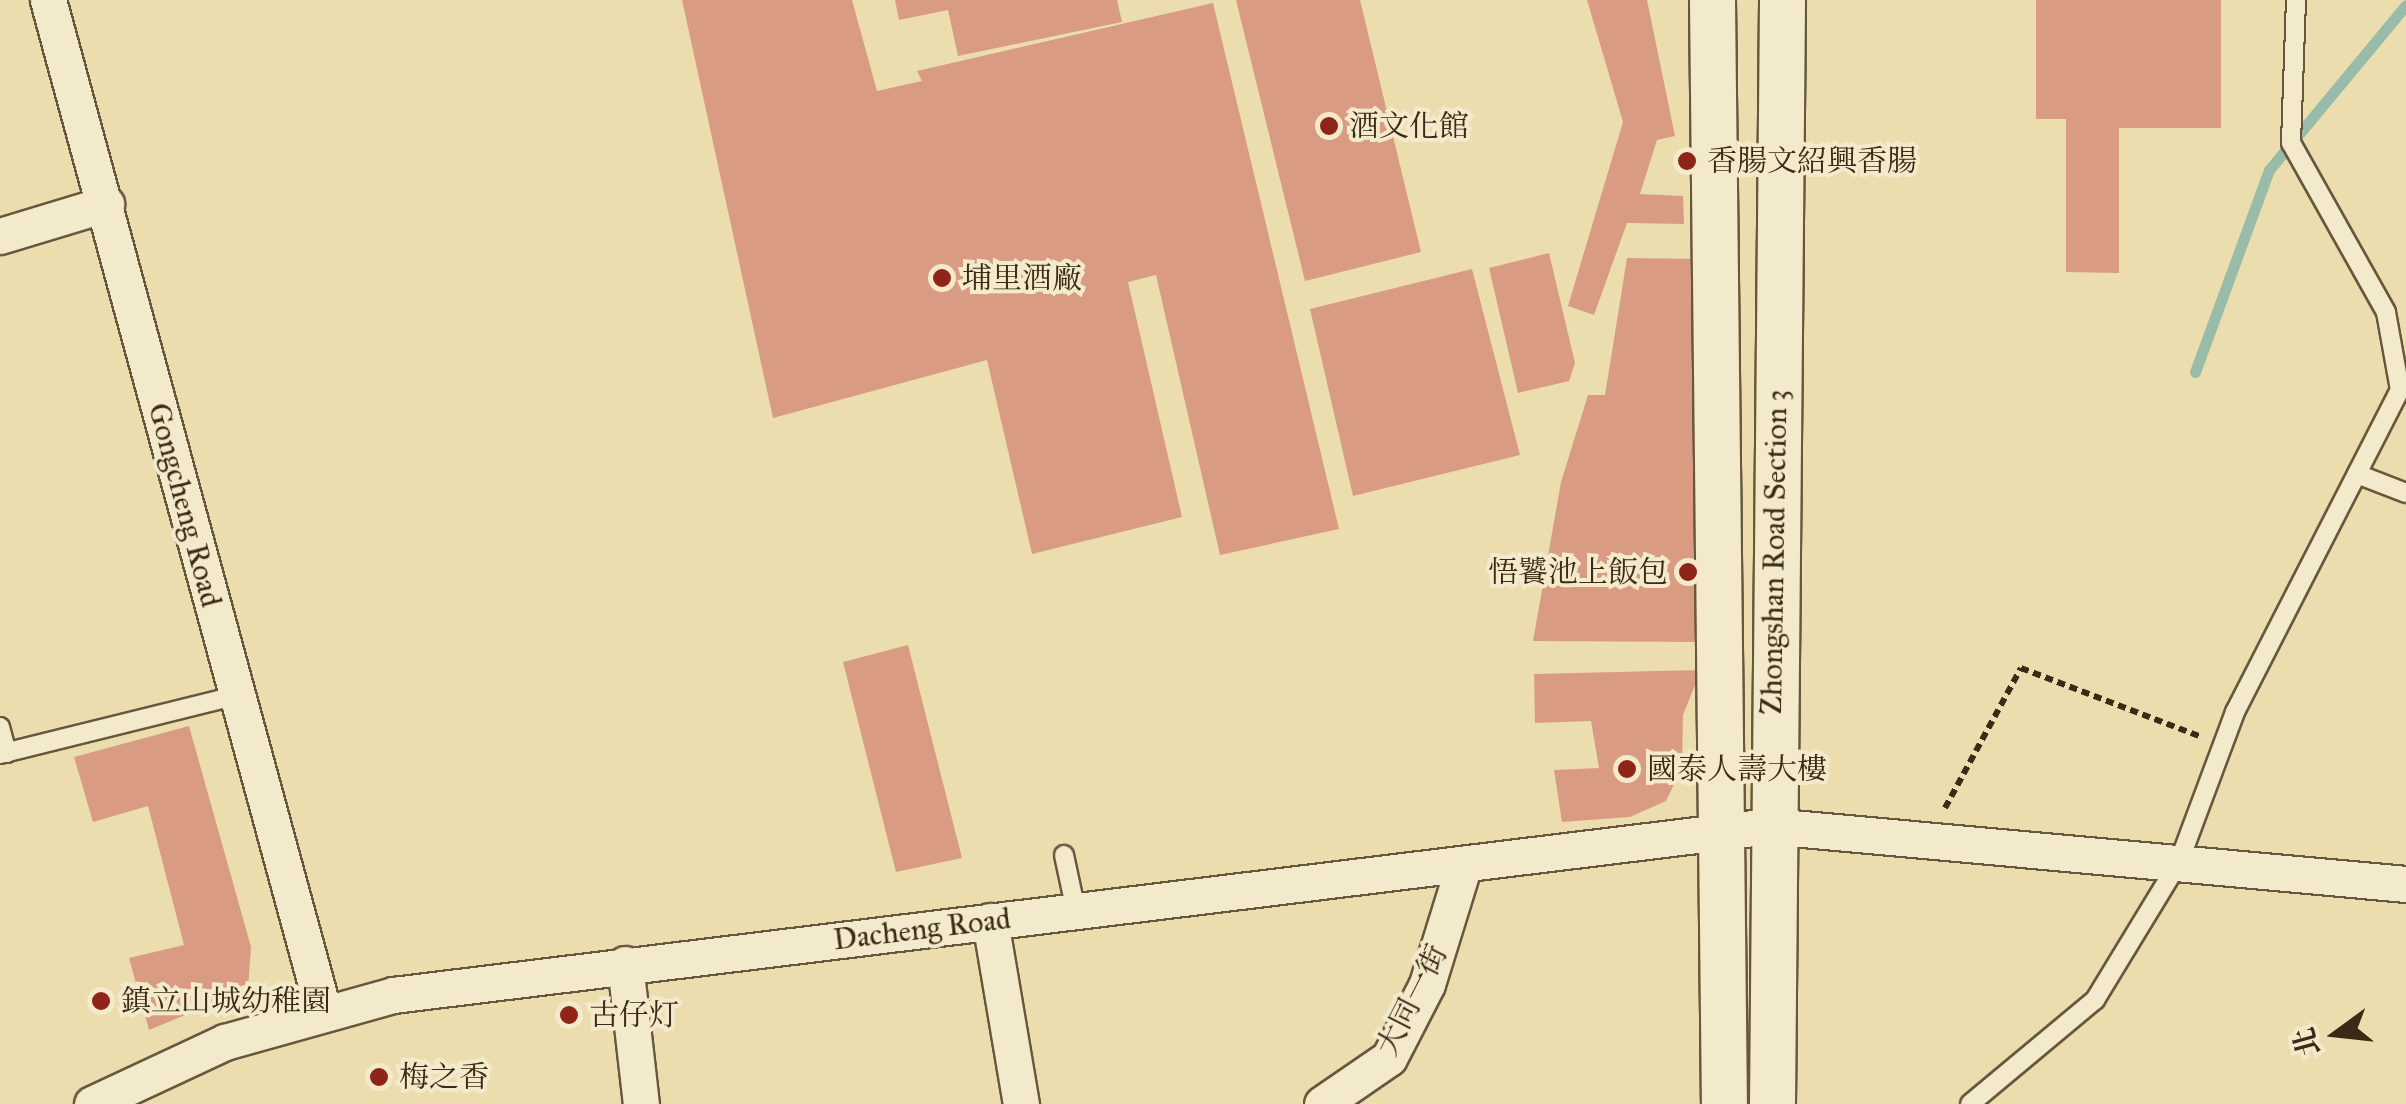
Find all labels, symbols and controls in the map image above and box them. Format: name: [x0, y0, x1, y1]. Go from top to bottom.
place label: 酒文化館: [1349, 108, 1469, 144]
marker: 酒文化館: [1318, 115, 1340, 137]
place label: 香腸文紹興香腸: [1707, 143, 1917, 179]
marker: 香腸文紹興香腸: [1676, 150, 1698, 172]
place label: 埔里酒廠: [962, 260, 1082, 296]
marker: 埔里酒廠: [931, 267, 953, 289]
street label: Zhongshan Road Section 3: [1753, 389, 1795, 715]
street label: Gongcheng Road: [140, 399, 230, 611]
place label: 悟饕池上飯包: [1488, 554, 1668, 590]
marker: 悟饕池上飯包: [1677, 561, 1699, 583]
place label: 國泰人壽大樓: [1647, 751, 1827, 787]
marker: 國泰人壽大樓: [1616, 758, 1638, 780]
street label: Dacheng Road: [831, 900, 1013, 958]
street label: 大同一街: [1369, 938, 1455, 1062]
place label: 鎮立山城幼稚園: [121, 983, 331, 1019]
north arrow: [2286, 984, 2386, 1084]
marker: 鎮立山城幼稚園: [90, 990, 112, 1012]
place label: 古仔灯: [589, 997, 679, 1033]
marker: 古仔灯: [558, 1004, 580, 1026]
text: 北: [2286, 1024, 2327, 1060]
place label: 梅之香: [399, 1059, 489, 1095]
marker: 梅之香: [368, 1066, 390, 1088]

